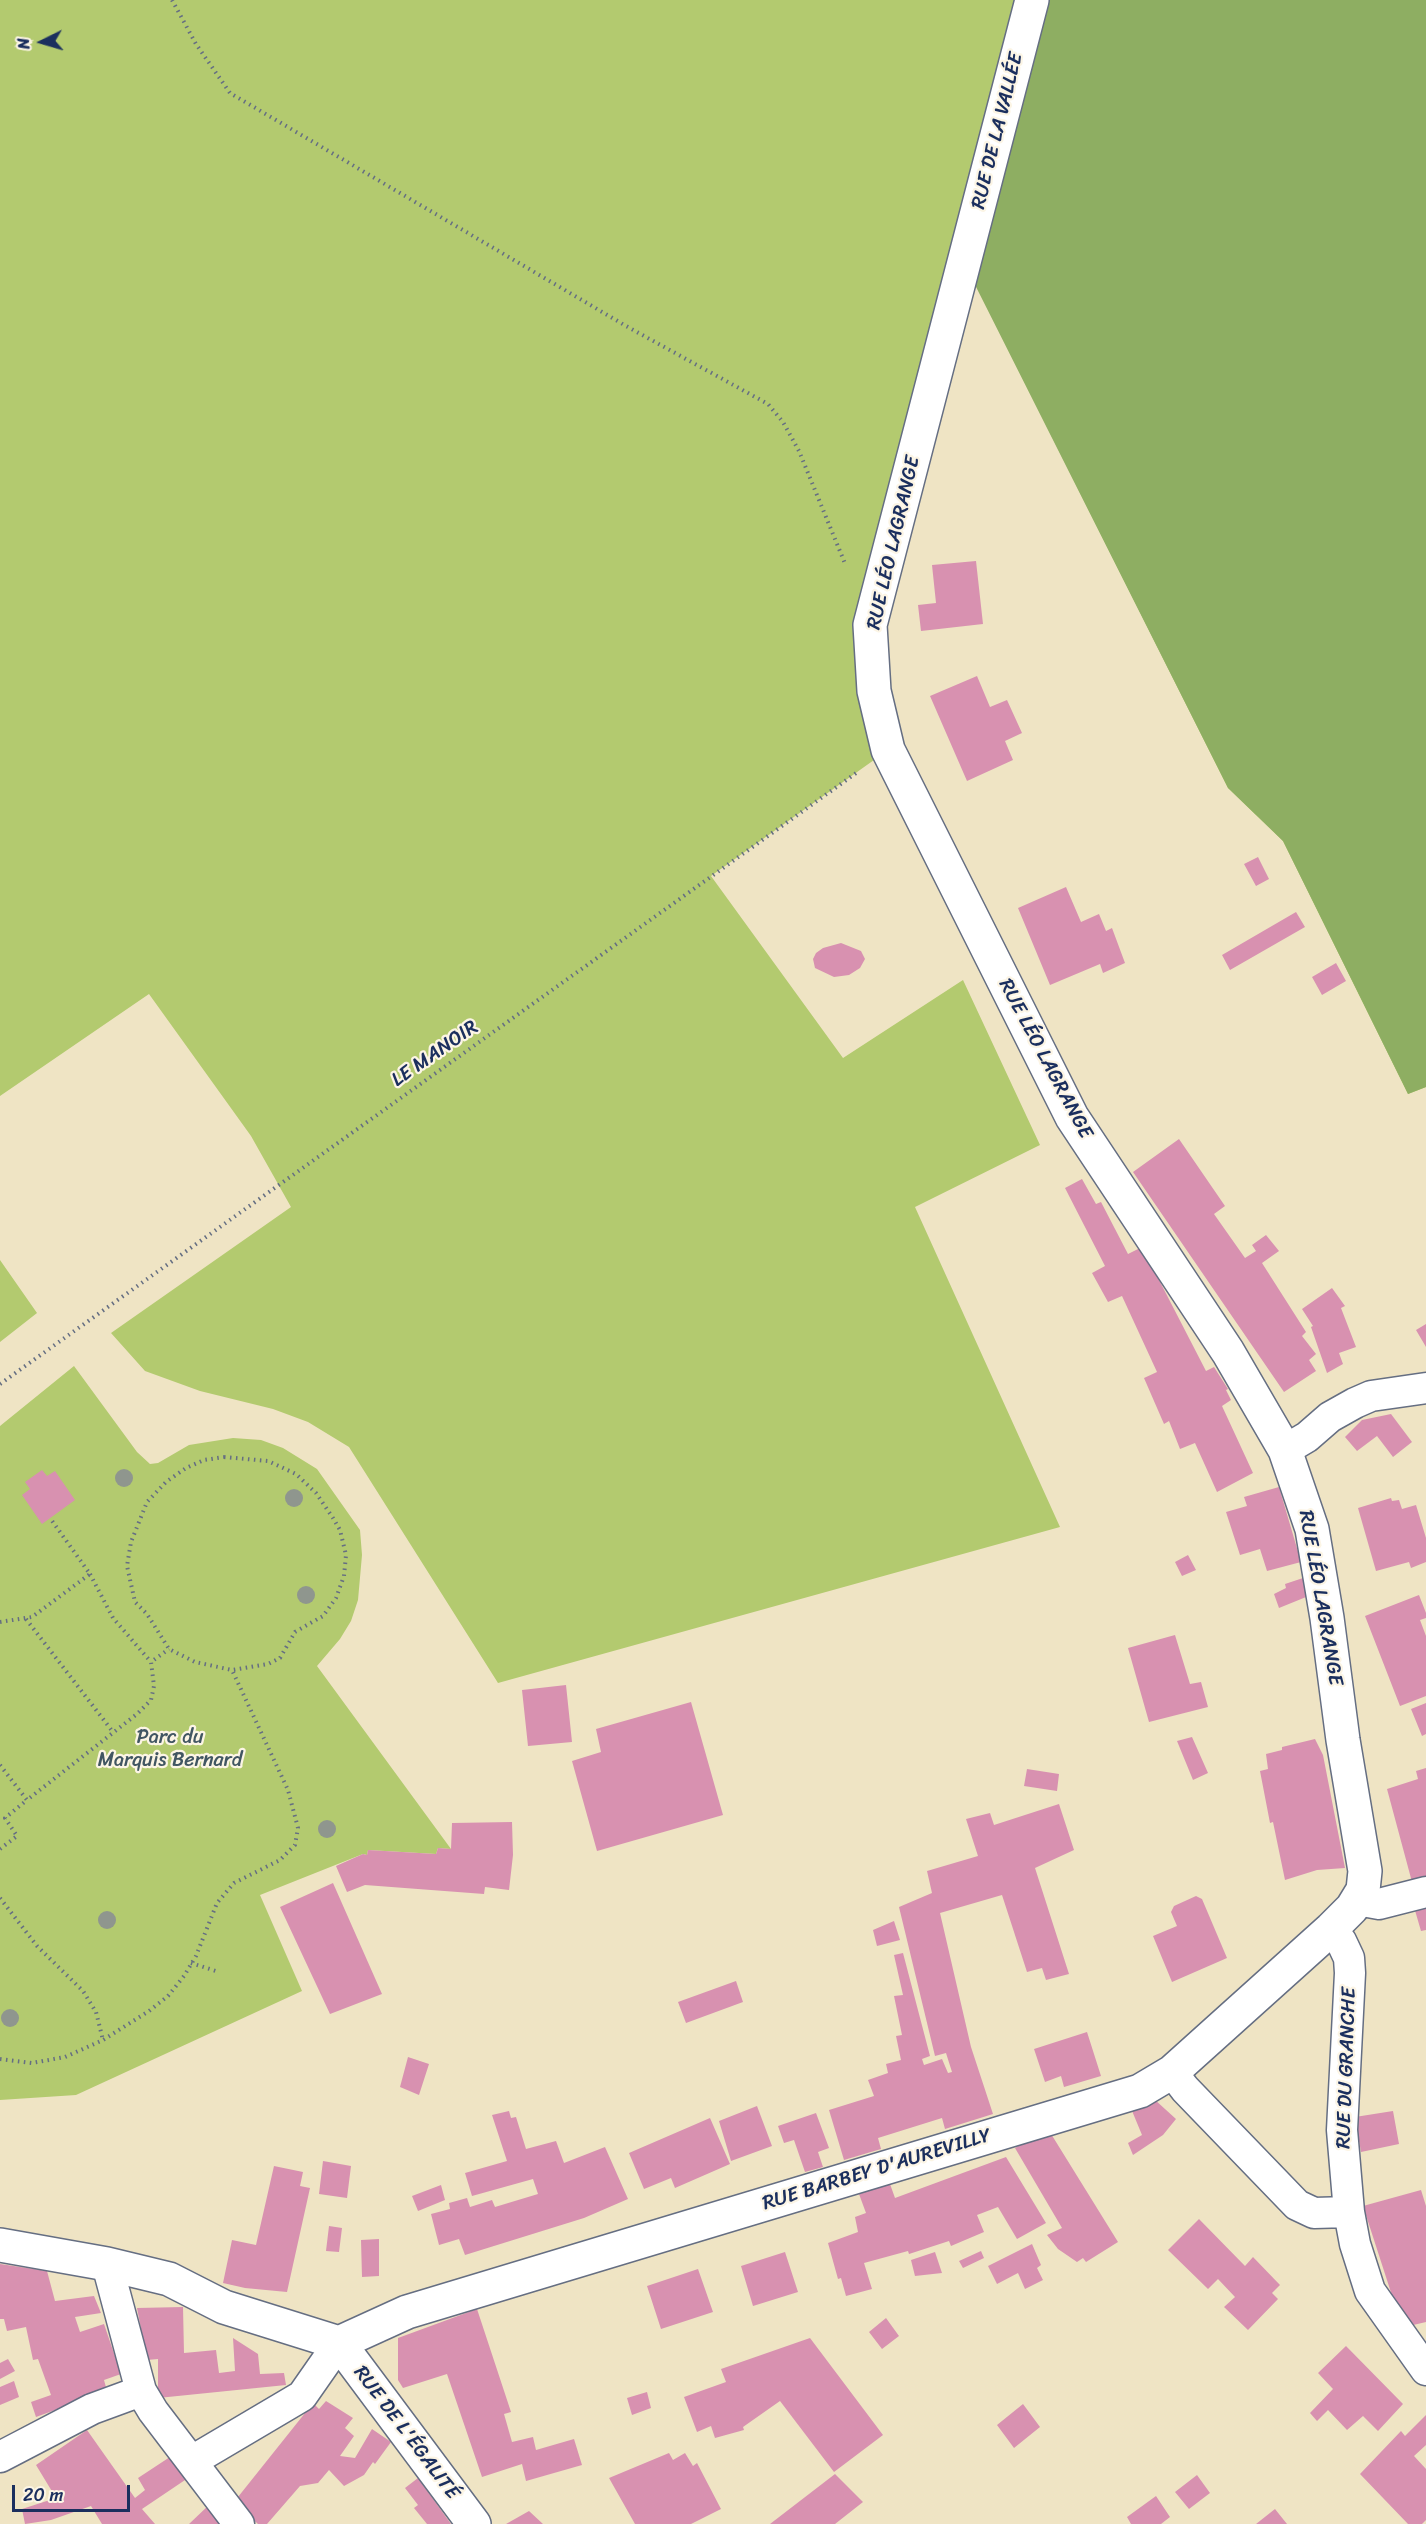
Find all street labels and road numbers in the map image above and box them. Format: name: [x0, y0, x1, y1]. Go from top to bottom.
street label: RUE DE LA VALLÉE: [967, 50, 1029, 212]
street label: RUE LÉO LAGRANGE: [862, 454, 926, 632]
street label: RUE LÉO LAGRANGE: [993, 975, 1097, 1143]
street label: LE MANOIR: [387, 1015, 483, 1093]
street label: RUE LÉO LAGRANGE: [1293, 1509, 1347, 1687]
street label: RUE DU GRANCHE: [1332, 1987, 1362, 2149]
street label: RUE BARBEY D'AUREVILLY: [760, 2124, 994, 2216]
street label: RUE DE L'ÉGALITÉ: [348, 2361, 464, 2505]

